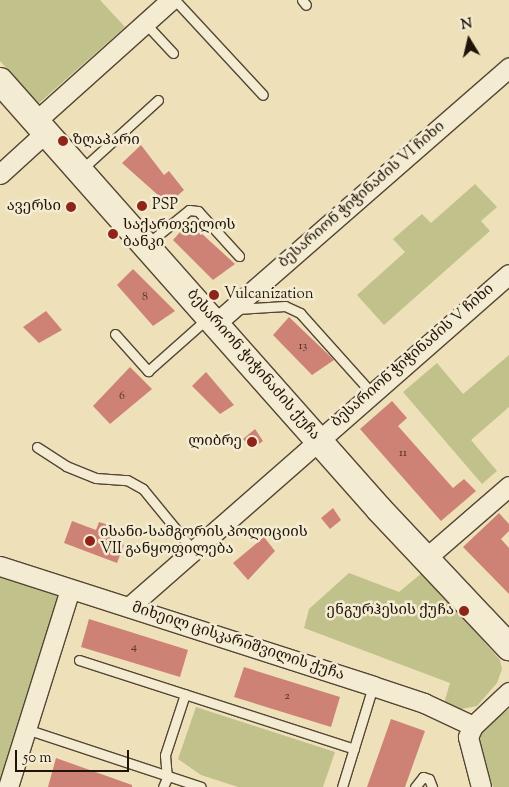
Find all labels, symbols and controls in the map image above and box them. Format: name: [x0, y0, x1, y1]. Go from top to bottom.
text: N: [460, 14, 474, 36]
north arrow: [444, 15, 494, 65]
street label: ბესარიონ ჭიჭინაძის VI ჩიხი: [275, 118, 449, 272]
place label: ზღაპარი: [73, 132, 140, 150]
marker: ზღაპარი: [57, 135, 69, 147]
place label: PSP: [152, 197, 178, 215]
place label: ავერსი: [7, 198, 61, 216]
marker: PSP: [136, 200, 148, 212]
marker: ავერსი: [65, 201, 77, 213]
place label: საქართველოს ბანკი: [123, 216, 236, 251]
marker: საქართველოს ბანკი: [107, 228, 119, 240]
street label: ბესარიონ ჭიჭინაძის V ჩიხი: [328, 281, 498, 431]
street label: ბესარიონ ჭიჭინაძის ქუჩა: [183, 286, 323, 444]
place label: Vulcanization: [224, 286, 314, 304]
marker: Vulcanization: [208, 289, 220, 301]
house number: 8: [142, 291, 148, 305]
house number: 13: [299, 340, 307, 354]
house number: 6: [119, 390, 125, 404]
place label: ლიბრე: [188, 433, 242, 451]
marker: ლიბრე: [246, 436, 258, 448]
house number: 11: [399, 447, 407, 461]
place label: ისანი-სამგორის პოლიციის VII განყოფილება: [100, 523, 308, 558]
marker: ისანი-სამგორის პოლიციის VII განყოფილება: [84, 535, 96, 547]
street label: მიხეილ ცისკარიშვილის ქუჩა: [129, 599, 347, 685]
place label: ენგურჰესის ქუჩა: [327, 602, 454, 620]
marker: ენგურჰესის ქუჩა: [458, 605, 470, 617]
house number: 4: [131, 641, 137, 655]
house number: 2: [284, 690, 290, 704]
scale bar: [18, 740, 131, 772]
text: 50 m: [23, 748, 52, 769]

